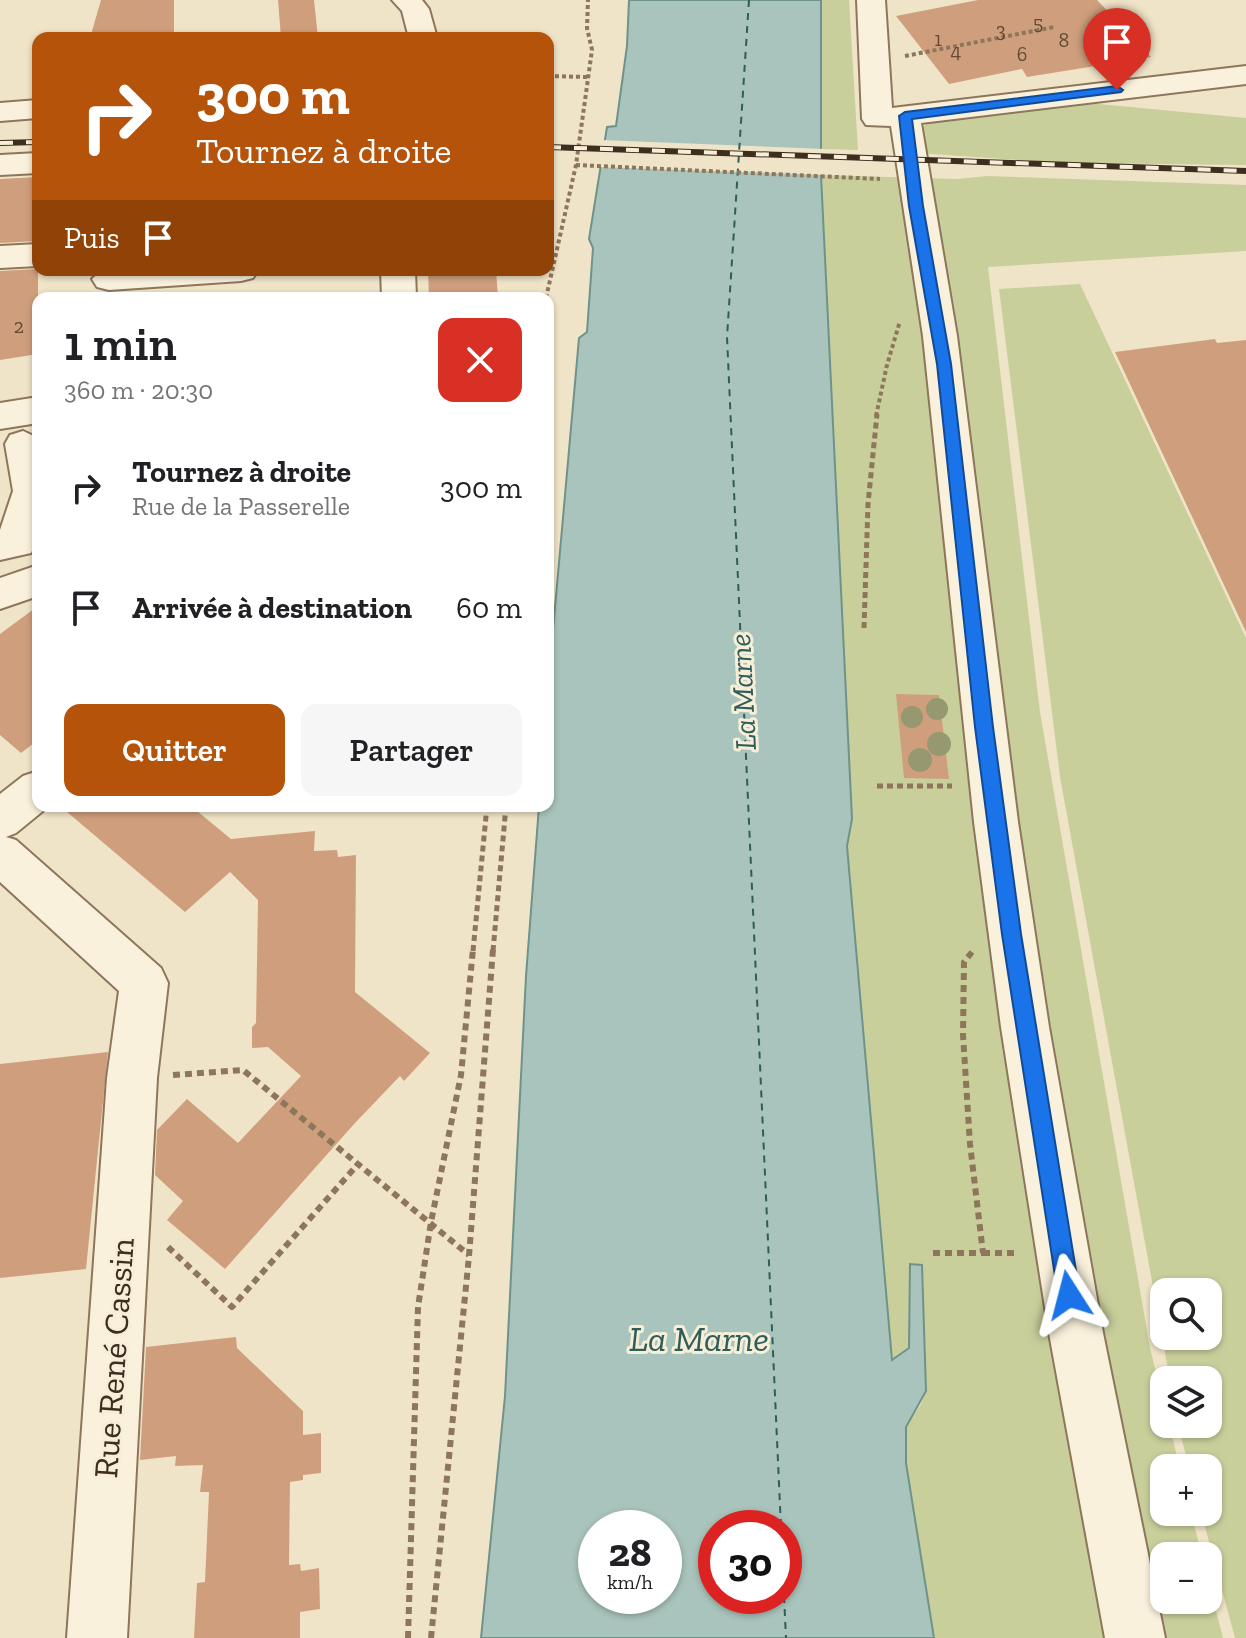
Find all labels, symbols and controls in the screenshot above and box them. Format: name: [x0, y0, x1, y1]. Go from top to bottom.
pin: [1083, 8, 1151, 90]
house number: 5: [1033, 11, 1043, 35]
house number: 3: [996, 18, 1006, 42]
icon: arrive: [1095, 20, 1139, 64]
house number: 1: [934, 27, 942, 51]
house number: 8: [1059, 28, 1069, 52]
house number: 4: [951, 39, 962, 63]
house number: 6: [1017, 42, 1027, 66]
text: 300 m: [196, 61, 350, 128]
icon: right: [64, 64, 168, 168]
text: Tournez à droite: [196, 129, 452, 172]
icon: arrive: [136, 216, 180, 260]
text: Puis: [64, 220, 120, 256]
house number: 2: [14, 314, 24, 338]
text: 1 min: [64, 315, 177, 372]
button: close: [438, 318, 522, 402]
text: 360 m · 20:30: [64, 374, 213, 406]
text: Tournez à droite: [132, 454, 351, 490]
icon: right: [64, 466, 108, 510]
text: 300 m: [440, 470, 522, 506]
text: Rue de la Passerelle: [132, 490, 350, 522]
icon: arrive: [64, 586, 108, 630]
text: Arrivée à destination: [132, 590, 412, 626]
text: 60 m: [456, 590, 522, 626]
water label: La Marne: [722, 633, 764, 751]
button: Quitter: [64, 704, 285, 796]
button: Partager: [301, 704, 522, 796]
street label: Rue René Cassin: [85, 1236, 143, 1479]
position arrow: [1027, 1253, 1111, 1337]
map controls: [1150, 1278, 1222, 1614]
button: search: [1150, 1278, 1222, 1350]
water label: La Marne: [629, 1317, 769, 1360]
button: layers: [1150, 1366, 1222, 1438]
button: +: [1150, 1454, 1222, 1526]
speed limit sign: 30: [698, 1510, 802, 1614]
text: 28: [608, 1528, 652, 1576]
button: −: [1150, 1542, 1222, 1614]
text: km/h: [607, 1570, 653, 1594]

